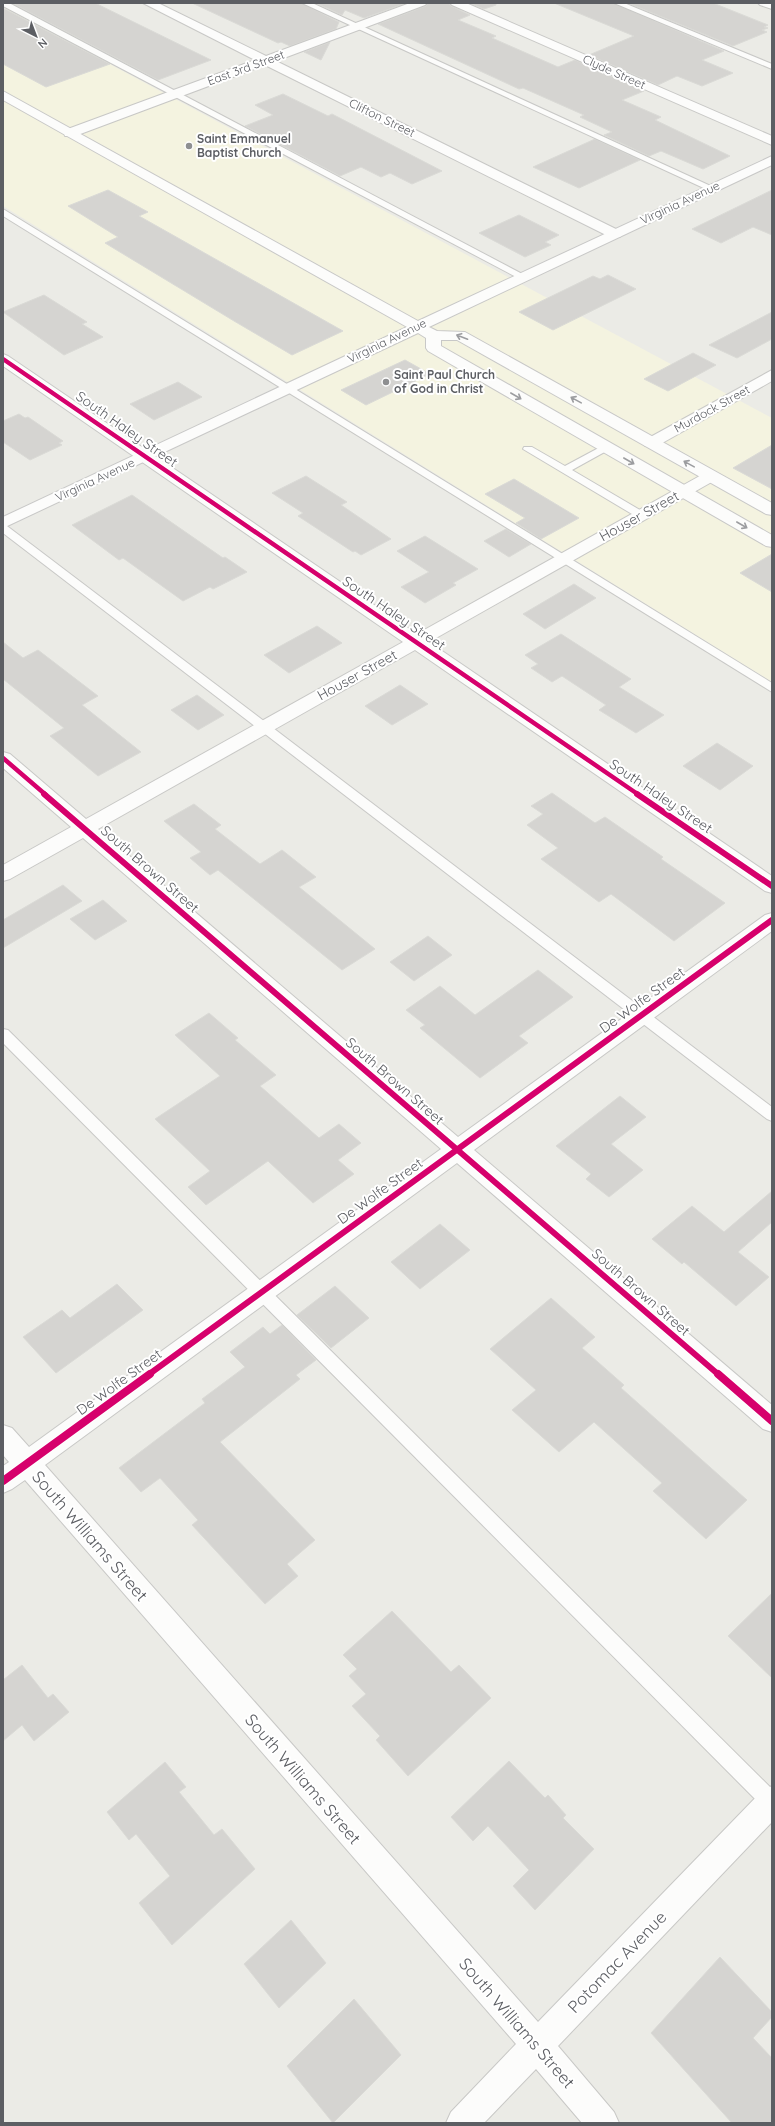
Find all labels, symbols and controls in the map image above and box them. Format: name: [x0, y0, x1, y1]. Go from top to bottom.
north arrow: [16, 16, 56, 56]
text: N: [35, 36, 50, 51]
street label: East 3rd Street: [205, 47, 286, 88]
street label: Clyde Street: [580, 51, 648, 92]
street label: Clifton Street: [347, 95, 418, 140]
place label: Saint Emmanuel Baptist Church: [197, 131, 291, 160]
marker: Saint Emmanuel Baptist Church: [184, 141, 194, 151]
street label: Virginia Avenue: [638, 177, 722, 228]
street label: Virginia Avenue: [345, 315, 429, 366]
one-way arrow: [457, 333, 469, 341]
place label: Saint Paul Church of God in Christ: [394, 367, 495, 396]
marker: Saint Paul Church of God in Christ: [381, 377, 391, 387]
street label: Murdock Street: [671, 382, 752, 436]
street label: South Haley Street: [73, 387, 182, 471]
one-way arrow: [510, 392, 522, 400]
one-way arrow: [570, 396, 582, 403]
street label: Virginia Avenue: [53, 454, 137, 505]
one-way arrow: [623, 457, 635, 465]
one-way arrow: [683, 459, 695, 467]
street label: Houser Street: [596, 487, 682, 545]
one-way arrow: [736, 522, 748, 530]
street label: South Haley Street: [339, 572, 449, 654]
street label: Houser Street: [314, 646, 400, 704]
street label: South Haley Street: [606, 755, 716, 837]
street label: South Brown Street: [97, 821, 203, 917]
street label: De Wolfe Street: [596, 963, 689, 1037]
street label: South Brown Street: [342, 1033, 448, 1129]
street label: De Wolfe Street: [334, 1154, 427, 1228]
street label: South Brown Street: [588, 1244, 694, 1340]
street label: De Wolfe Street: [73, 1345, 166, 1419]
street label: South Williams Street: [28, 1466, 153, 1605]
street label: South Williams Street: [241, 1709, 366, 1848]
street label: Potomac Avenue: [563, 1906, 671, 2017]
street label: South Williams Street: [455, 1953, 580, 2092]

